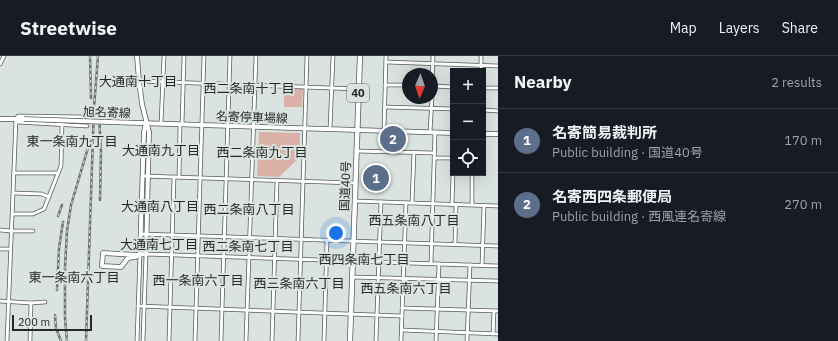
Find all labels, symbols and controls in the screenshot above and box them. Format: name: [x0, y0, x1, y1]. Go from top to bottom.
text: Streetwise: [20, 16, 117, 40]
text: Map: [670, 19, 697, 37]
text: Layers: [719, 19, 760, 37]
text: Share: [782, 19, 818, 37]
north arrow: [402, 68, 438, 104]
map controls: [450, 68, 486, 176]
button: +: [450, 68, 486, 104]
text: Nearby: [514, 71, 572, 93]
district label: 大通南十丁目: [99, 73, 177, 90]
text: 2 results: [771, 74, 822, 91]
district label: 西二条南十丁目: [203, 80, 295, 97]
road number: 40: [347, 84, 369, 102]
street label: 旭名寄線: [83, 104, 131, 120]
button: −: [450, 104, 486, 140]
street label: 名寄停車場線: [216, 108, 288, 126]
text: 名寄簡易裁判所: [552, 123, 657, 142]
pin: 2: [380, 124, 406, 154]
text: 1: [523, 132, 531, 149]
text: 170 m: [784, 132, 822, 149]
district label: 東一条南九丁目: [26, 133, 118, 150]
button: locate: [450, 140, 486, 176]
district label: 大通南九丁目: [122, 142, 200, 159]
district label: 西二条南九丁目: [216, 144, 308, 161]
text: Public building · 国道40号: [552, 144, 703, 161]
street label: 国道40号: [337, 161, 353, 211]
pin: 1: [363, 163, 389, 193]
text: 名寄西四条郵便局: [552, 187, 672, 206]
text: 2: [523, 196, 531, 213]
text: 270 m: [784, 196, 822, 213]
district label: 大通南八丁目: [121, 198, 199, 215]
district label: 西二条南八丁目: [203, 201, 295, 218]
text: Public building · 西風連名寄線: [552, 208, 726, 225]
district label: 西五条南八丁目: [368, 212, 460, 229]
your location: [326, 223, 346, 243]
district label: 大通南七丁目: [120, 236, 198, 253]
district label: 西二条南七丁目: [202, 238, 294, 255]
district label: 西四条南七丁目: [318, 251, 410, 268]
district label: 東一条南六丁目: [28, 269, 120, 286]
district label: 西一条南六丁目: [152, 272, 244, 289]
district label: 西三条南六丁目: [253, 275, 345, 292]
district label: 西五条南六丁目: [360, 280, 452, 297]
scale bar: [12, 313, 92, 332]
text: 200 m: [18, 315, 50, 329]

